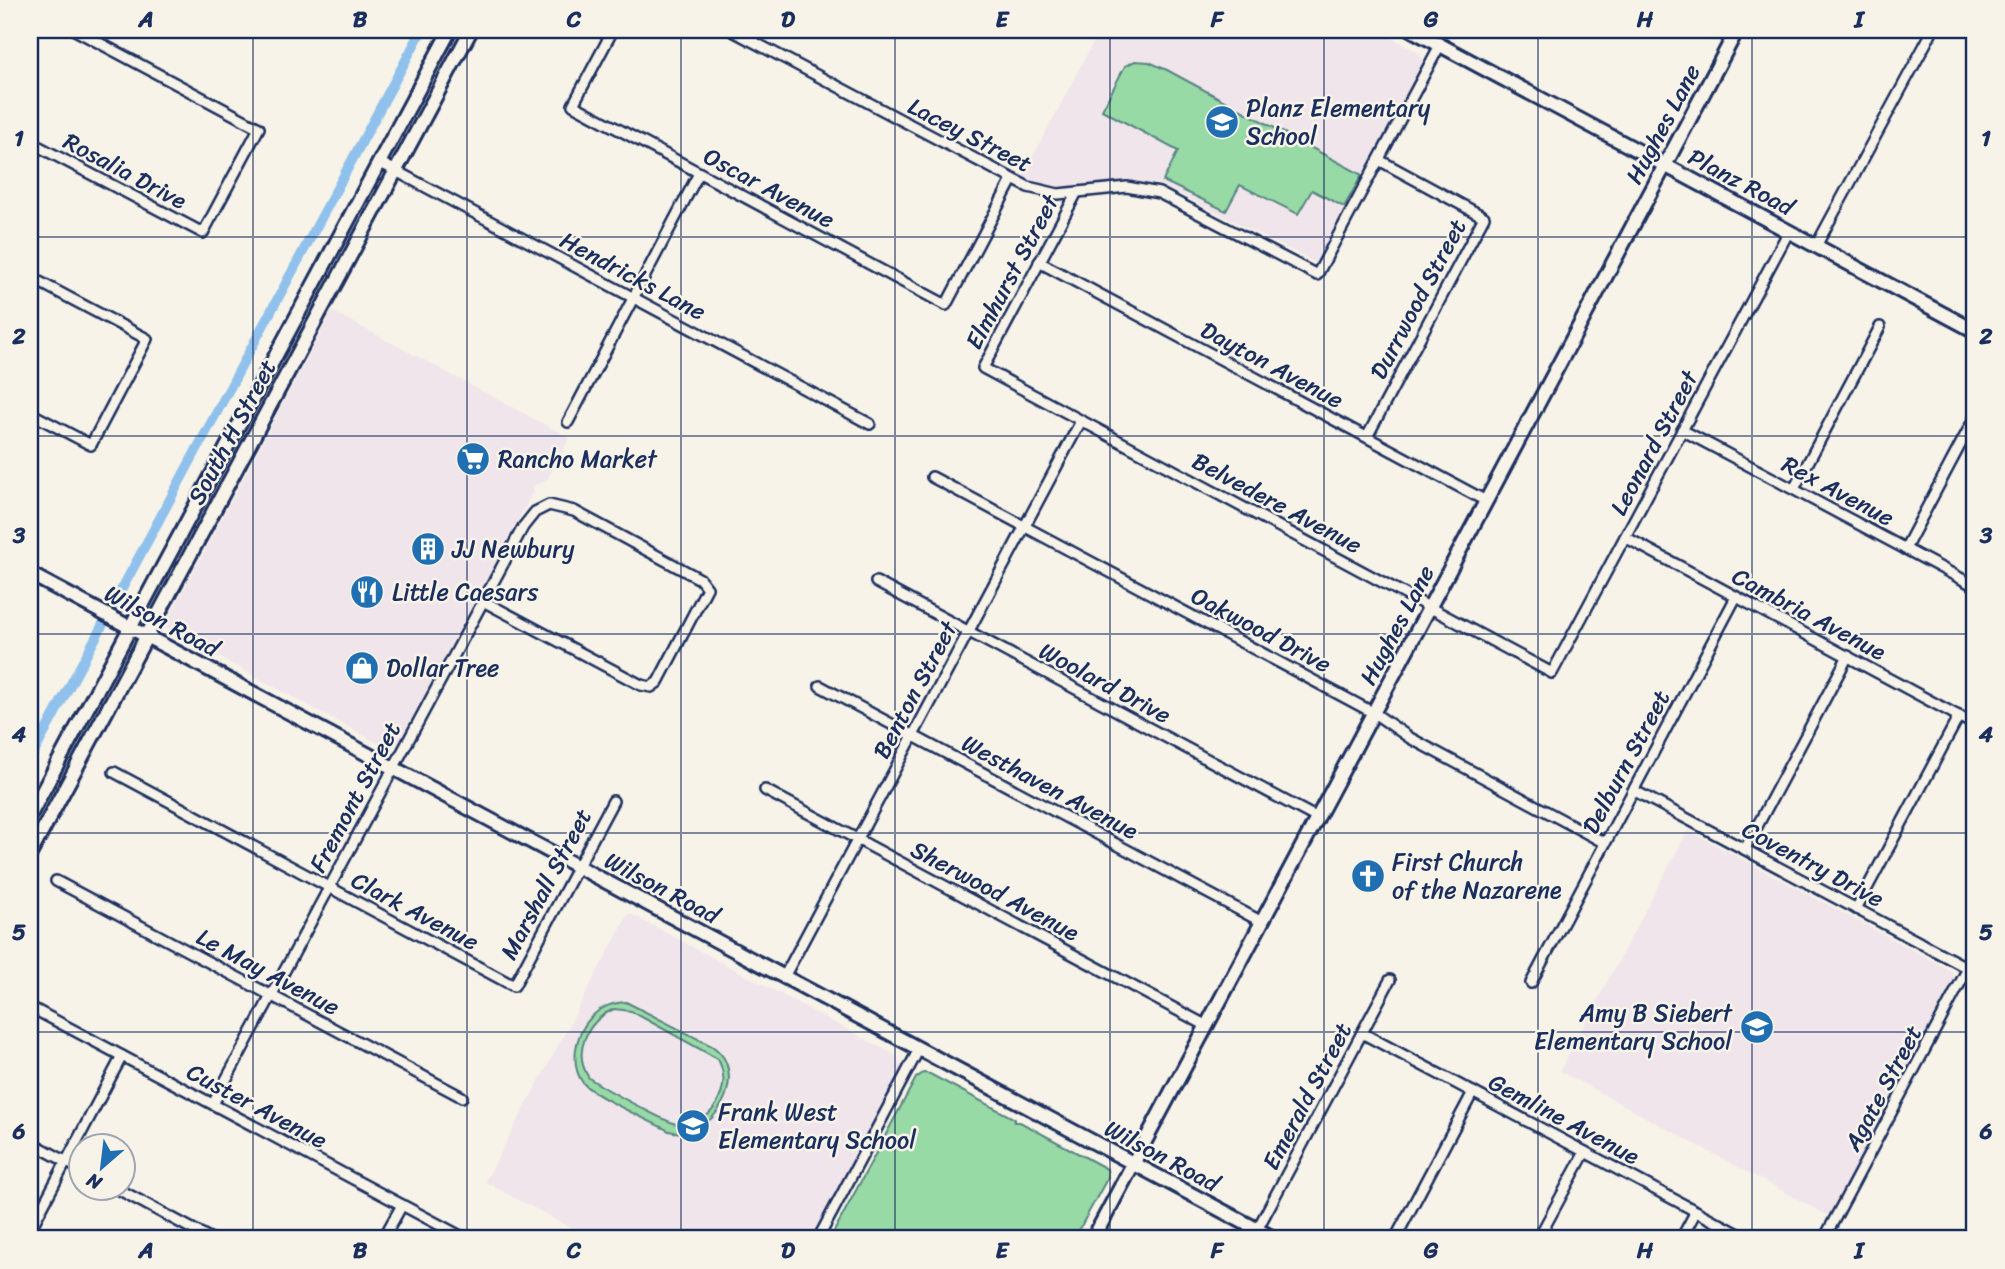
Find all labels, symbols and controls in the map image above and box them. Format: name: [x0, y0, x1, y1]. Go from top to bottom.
text: A: [137, 0, 154, 40]
text: B: [353, 0, 368, 40]
text: C: [566, 0, 582, 40]
text: D: [781, 0, 796, 40]
text: E: [996, 0, 1011, 40]
text: F: [1210, 0, 1225, 40]
text: G: [1423, 0, 1439, 40]
text: H: [1636, 0, 1654, 40]
text: I: [1853, 0, 1865, 40]
street label: Hughes Lane: [1614, 56, 1712, 192]
street label: Lacey Street: [900, 86, 1040, 184]
place label: Planz Elementary School: [1246, 87, 1431, 157]
school or university icon: Planz Elementary School: [1203, 103, 1241, 141]
text: 1: [14, 118, 24, 159]
text: 1: [1981, 118, 1991, 159]
street label: Rosalia Drive: [55, 121, 195, 221]
street label: Oscar Avenue: [696, 136, 842, 240]
street label: Planz Road: [1680, 136, 1804, 229]
street label: Elmhurst Street: [953, 186, 1071, 357]
street label: Durrwood Street: [1358, 211, 1478, 387]
street label: Hendricks Lane: [552, 220, 714, 332]
street label: Dayton Avenue: [1193, 310, 1351, 420]
text: 2: [11, 316, 26, 357]
text: 2: [1978, 316, 1993, 357]
street label: South H Street: [176, 351, 288, 513]
street label: Leonard Street: [1598, 362, 1711, 523]
place label: Rancho Market: [498, 438, 658, 480]
supermarket icon: Rancho Market: [454, 440, 492, 478]
street label: Belvedere Avenue: [1184, 440, 1370, 566]
street label: Rex Avenue: [1774, 444, 1902, 538]
text: 3: [12, 515, 26, 556]
text: 3: [1979, 515, 1993, 556]
place label: JJ Newbury: [451, 528, 575, 570]
building icon: JJ Newbury: [409, 530, 447, 568]
street label: Cambria Avenue: [1724, 556, 1894, 673]
street label: Hughes Lane: [1348, 557, 1446, 693]
place label: Little Caesars: [392, 571, 539, 613]
street label: Wilson Road: [97, 573, 229, 670]
restaurant icon: Little Caesars: [348, 573, 386, 611]
street label: Oakwood Drive: [1183, 575, 1339, 685]
street label: Benton Street: [861, 612, 970, 767]
street label: Woolard Drive: [1031, 630, 1179, 736]
place label: Dollar Tree: [386, 647, 499, 689]
shop icon: Dollar Tree: [343, 649, 381, 687]
street label: Delburn Street: [1570, 682, 1682, 842]
text: 4: [11, 714, 27, 755]
street label: Fremont Street: [297, 714, 413, 880]
text: 4: [1978, 714, 1994, 755]
street label: Westhaven Avenue: [954, 723, 1147, 852]
street label: Marshall Street: [488, 800, 604, 968]
street label: Coventry Drive: [1734, 809, 1892, 919]
street label: Sherwood Avenue: [903, 829, 1087, 953]
street label: Wilson Road: [597, 840, 729, 937]
place label: First Church of the Nazarene: [1392, 841, 1562, 911]
church icon: First Church of the Nazarene: [1349, 857, 1387, 895]
street label: Clark Avenue: [343, 860, 487, 962]
text: 5: [12, 912, 26, 953]
text: 5: [1979, 912, 1993, 953]
street label: Le May Avenue: [189, 916, 347, 1028]
place label: Amy B Siebert Elementary School: [1534, 992, 1733, 1062]
school or university icon: Amy B Siebert Elementary School: [1738, 1008, 1776, 1046]
street label: Emerald Street: [1250, 1015, 1364, 1177]
street label: Agate Street: [1832, 1017, 1934, 1160]
street label: Custer Avenue: [179, 1051, 335, 1161]
street label: Gemline Avenue: [1481, 1061, 1648, 1177]
place label: Frank West Elementary School: [718, 1091, 917, 1161]
school or university icon: Frank West Elementary School: [674, 1107, 712, 1145]
street label: Wilson Road: [1097, 1108, 1229, 1205]
text: 6: [11, 1111, 26, 1152]
text: 6: [1978, 1111, 1993, 1152]
north arrow: [66, 1132, 136, 1202]
text: N: [80, 1164, 109, 1200]
text: A: [137, 1230, 154, 1269]
text: B: [353, 1230, 368, 1269]
text: C: [566, 1230, 582, 1269]
text: D: [781, 1230, 796, 1269]
text: E: [996, 1230, 1011, 1269]
text: F: [1210, 1230, 1225, 1269]
text: G: [1423, 1230, 1439, 1269]
text: H: [1636, 1230, 1654, 1269]
text: I: [1853, 1230, 1865, 1269]

